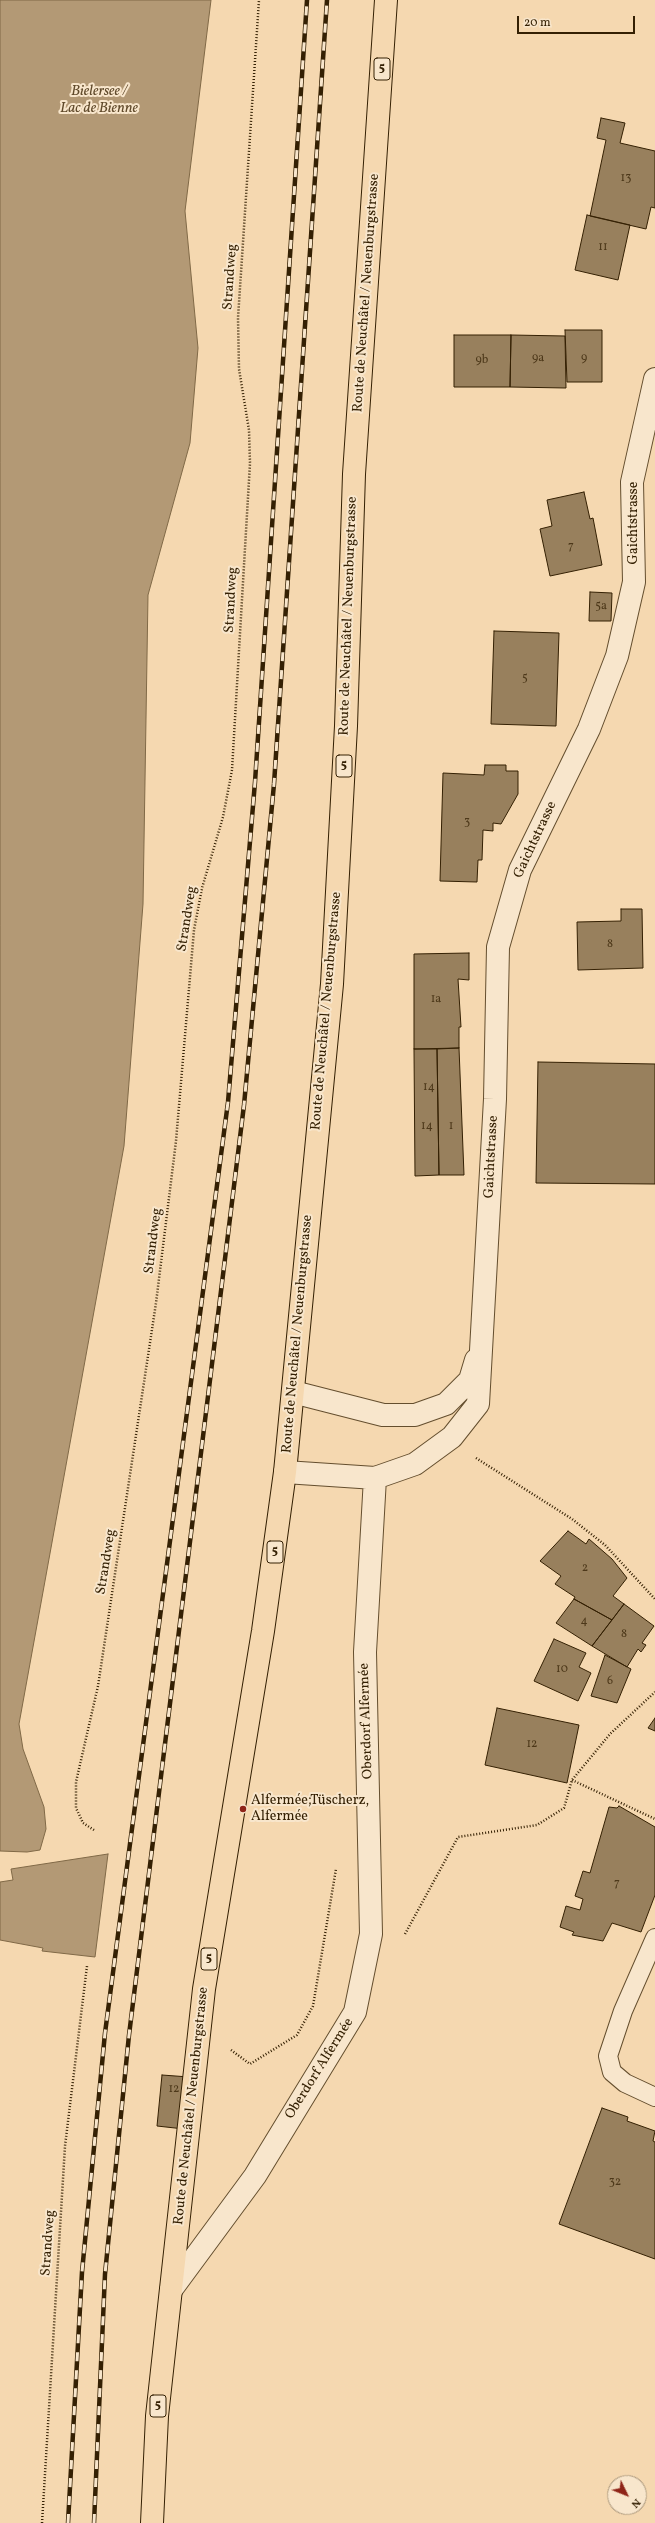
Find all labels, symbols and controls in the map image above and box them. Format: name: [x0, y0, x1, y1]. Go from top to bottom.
scale bar: [519, 8, 637, 34]
text: 20 m: [524, 15, 551, 31]
road number: 5: [374, 58, 390, 80]
water label: Bielersee / Lac de Bienne: [60, 83, 138, 118]
house number: 13: [621, 172, 631, 186]
street label: Route de Neuchâtel / Neuenburgstrasse: [350, 173, 384, 413]
house number: 11: [598, 241, 608, 255]
street label: Strandweg: [220, 243, 242, 311]
house number: 9a: [532, 352, 544, 366]
house number: 9: [581, 352, 587, 366]
house number: 9b: [476, 354, 488, 368]
street label: Gaichtstrasse: [626, 482, 642, 564]
street label: Route de Neuchâtel / Neuenburgstrasse: [336, 496, 362, 736]
house number: 7: [568, 540, 574, 554]
street label: Strandweg: [222, 566, 242, 634]
house number: 5a: [595, 600, 607, 614]
house number: 5: [522, 672, 528, 686]
road number: 5: [336, 755, 352, 777]
street label: Gaichtstrasse: [511, 799, 561, 881]
house number: 3: [464, 816, 470, 830]
street label: Strandweg: [175, 885, 201, 953]
street label: Route de Neuchâtel / Neuenburgstrasse: [308, 891, 346, 1131]
house number: 8: [607, 938, 613, 952]
house number: 1a: [431, 993, 441, 1007]
house number: 14: [423, 1081, 435, 1095]
street label: Gaichtstrasse: [481, 1115, 503, 1199]
house number: 14: [421, 1120, 433, 1134]
house number: 1: [449, 1120, 453, 1134]
street label: Strandweg: [142, 1207, 166, 1275]
street label: Route de Neuchâtel / Neuenburgstrasse: [279, 1214, 317, 1454]
street label: Strandweg: [94, 1528, 120, 1596]
road number: 5: [267, 1541, 283, 1563]
house number: 2: [582, 1562, 588, 1576]
house number: 4: [580, 1615, 588, 1629]
house number: 8: [621, 1628, 627, 1642]
street label: Oberdorf Alfermée: [357, 1663, 377, 1779]
house number: 10: [556, 1663, 568, 1677]
house number: 6: [607, 1675, 613, 1689]
house number: 12: [526, 1738, 538, 1752]
place label: Alfermée;Tüscherz, Alfermée: [251, 1793, 369, 1826]
marker: Alfermée;Tüscherz, Alfermée: [238, 1804, 248, 1814]
house number: 7: [614, 1877, 620, 1891]
road number: 5: [201, 1948, 217, 1970]
street label: Route de Neuchâtel / Neuenburgstrasse: [171, 1986, 213, 2226]
street label: Oberdorf Alfermée: [282, 2015, 358, 2123]
house number: 12: [168, 2083, 180, 2097]
house number: 32: [609, 2176, 621, 2190]
street label: Strandweg: [38, 2209, 60, 2277]
road number: 5: [150, 2395, 166, 2417]
north arrow: [607, 2475, 647, 2515]
text: N: [627, 2495, 644, 2511]

